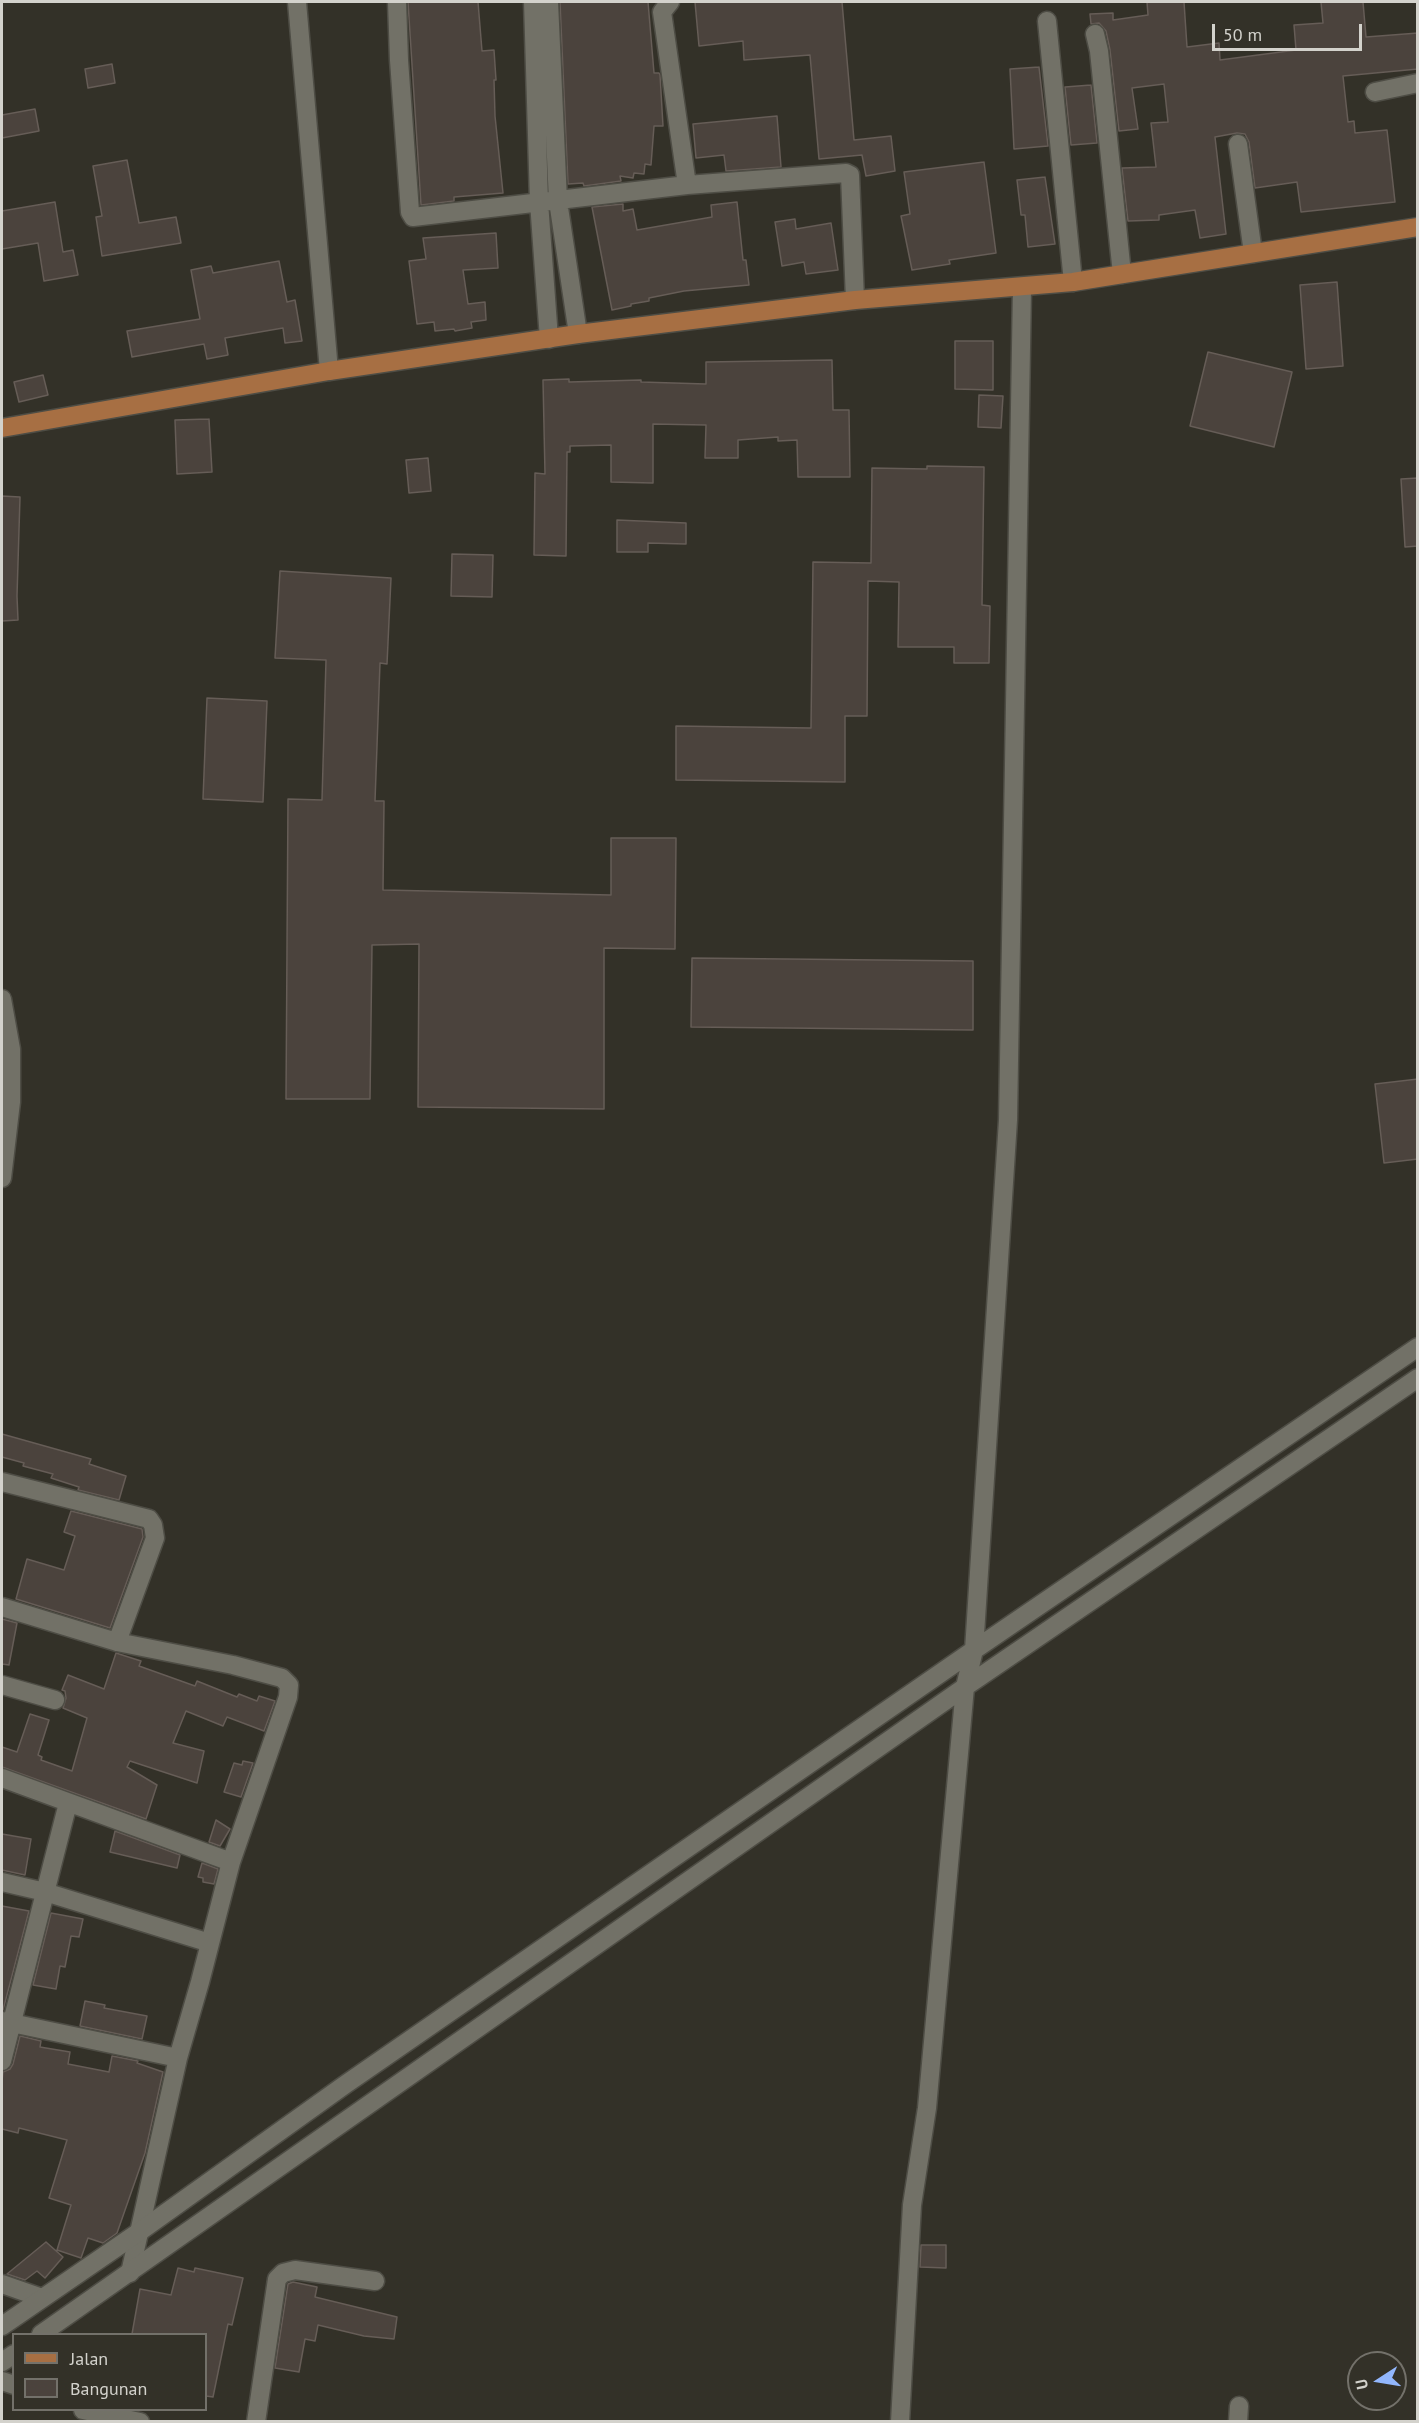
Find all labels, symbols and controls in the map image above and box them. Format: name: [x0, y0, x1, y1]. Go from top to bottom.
scale bar: [1215, 12, 1365, 50]
text: 50 m: [1223, 23, 1262, 46]
legend: [12, 2333, 207, 2411]
text: Jalan: [70, 2347, 108, 2370]
north arrow: [1347, 2351, 1407, 2411]
text: Bangunan: [70, 2377, 147, 2400]
text: U: [1351, 2377, 1372, 2391]

